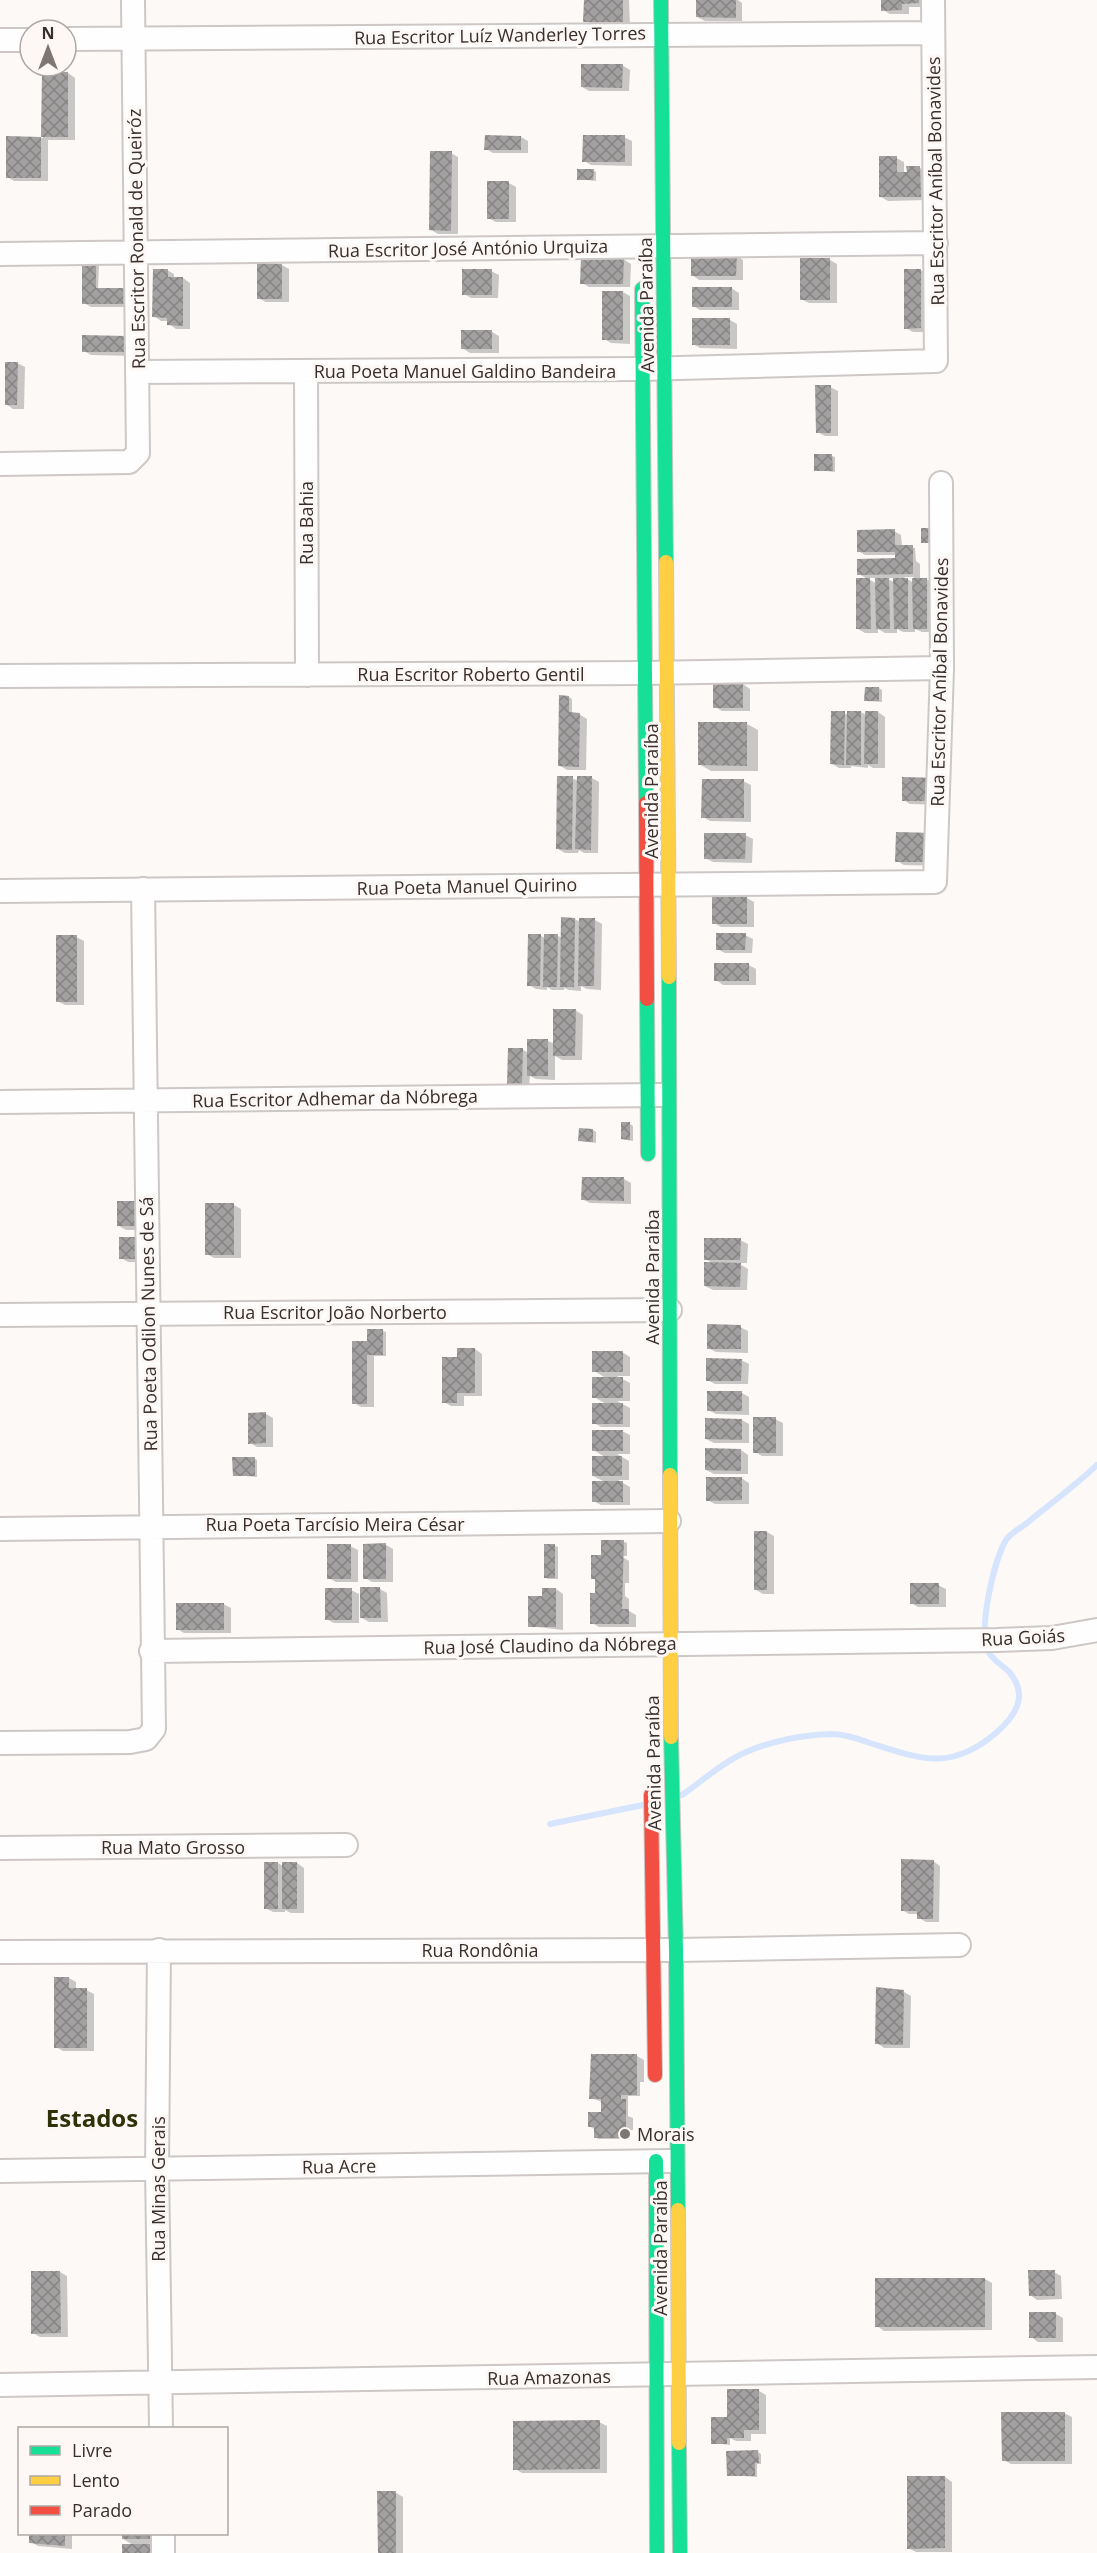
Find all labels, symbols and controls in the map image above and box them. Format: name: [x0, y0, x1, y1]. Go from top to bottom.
north arrow: [18, 18, 78, 78]
street label: Rua Escritor Luíz Wanderley Torres: [354, 20, 646, 50]
text: N: [41, 22, 55, 44]
street label: Rua Escritor Aníbal Bonavides: [921, 56, 949, 306]
street label: Rua Escritor Ronald de Queiróz: [122, 109, 150, 369]
street label: Rua Escritor José António Urquiza: [328, 234, 608, 262]
street label: Avenida Paraíba: [633, 237, 659, 373]
street label: Rua Poeta Manuel Galdino Bandeira: [314, 359, 616, 383]
street label: Rua Bahia: [294, 481, 318, 565]
street label: Rua Escritor Aníbal Bonavides: [925, 557, 953, 807]
street label: Rua Escritor Roberto Gentil: [357, 662, 585, 686]
street label: Avenida Paraíba: [639, 723, 663, 859]
street label: Rua Poeta Manuel Quirino: [356, 872, 578, 900]
street label: Rua Escritor Adhemar da Nóbrega: [192, 1084, 478, 1112]
street label: Rua Poeta Odilon Nunes de Sá: [134, 1196, 162, 1452]
street label: Avenida Paraíba: [640, 1209, 664, 1345]
street label: Rua Escritor João Norberto: [223, 1300, 447, 1324]
street label: Rua Poeta Tarcísio Meira César: [205, 1512, 465, 1536]
street label: Rua Goiás: [980, 1623, 1066, 1651]
street label: Rua José Claudino da Nóbrega: [423, 1631, 677, 1659]
street label: Avenida Paraíba: [640, 1695, 666, 1831]
street label: Rua Mato Grosso: [101, 1835, 245, 1859]
street label: Rua Rondônia: [421, 1938, 539, 1962]
district label: Estados: [46, 2101, 138, 2134]
street label: Rua Minas Gerais: [146, 2116, 170, 2262]
place label: Morais: [637, 2122, 695, 2146]
marker: Morais: [618, 2127, 632, 2141]
street label: Rua Acre: [302, 2153, 376, 2179]
street label: Avenida Paraíba: [648, 2180, 672, 2316]
street label: Rua Amazonas: [487, 2364, 611, 2390]
legend: [18, 2427, 228, 2535]
text: Livre: [72, 2438, 112, 2462]
text: Lento: [72, 2468, 120, 2492]
text: Parado: [72, 2498, 132, 2522]

